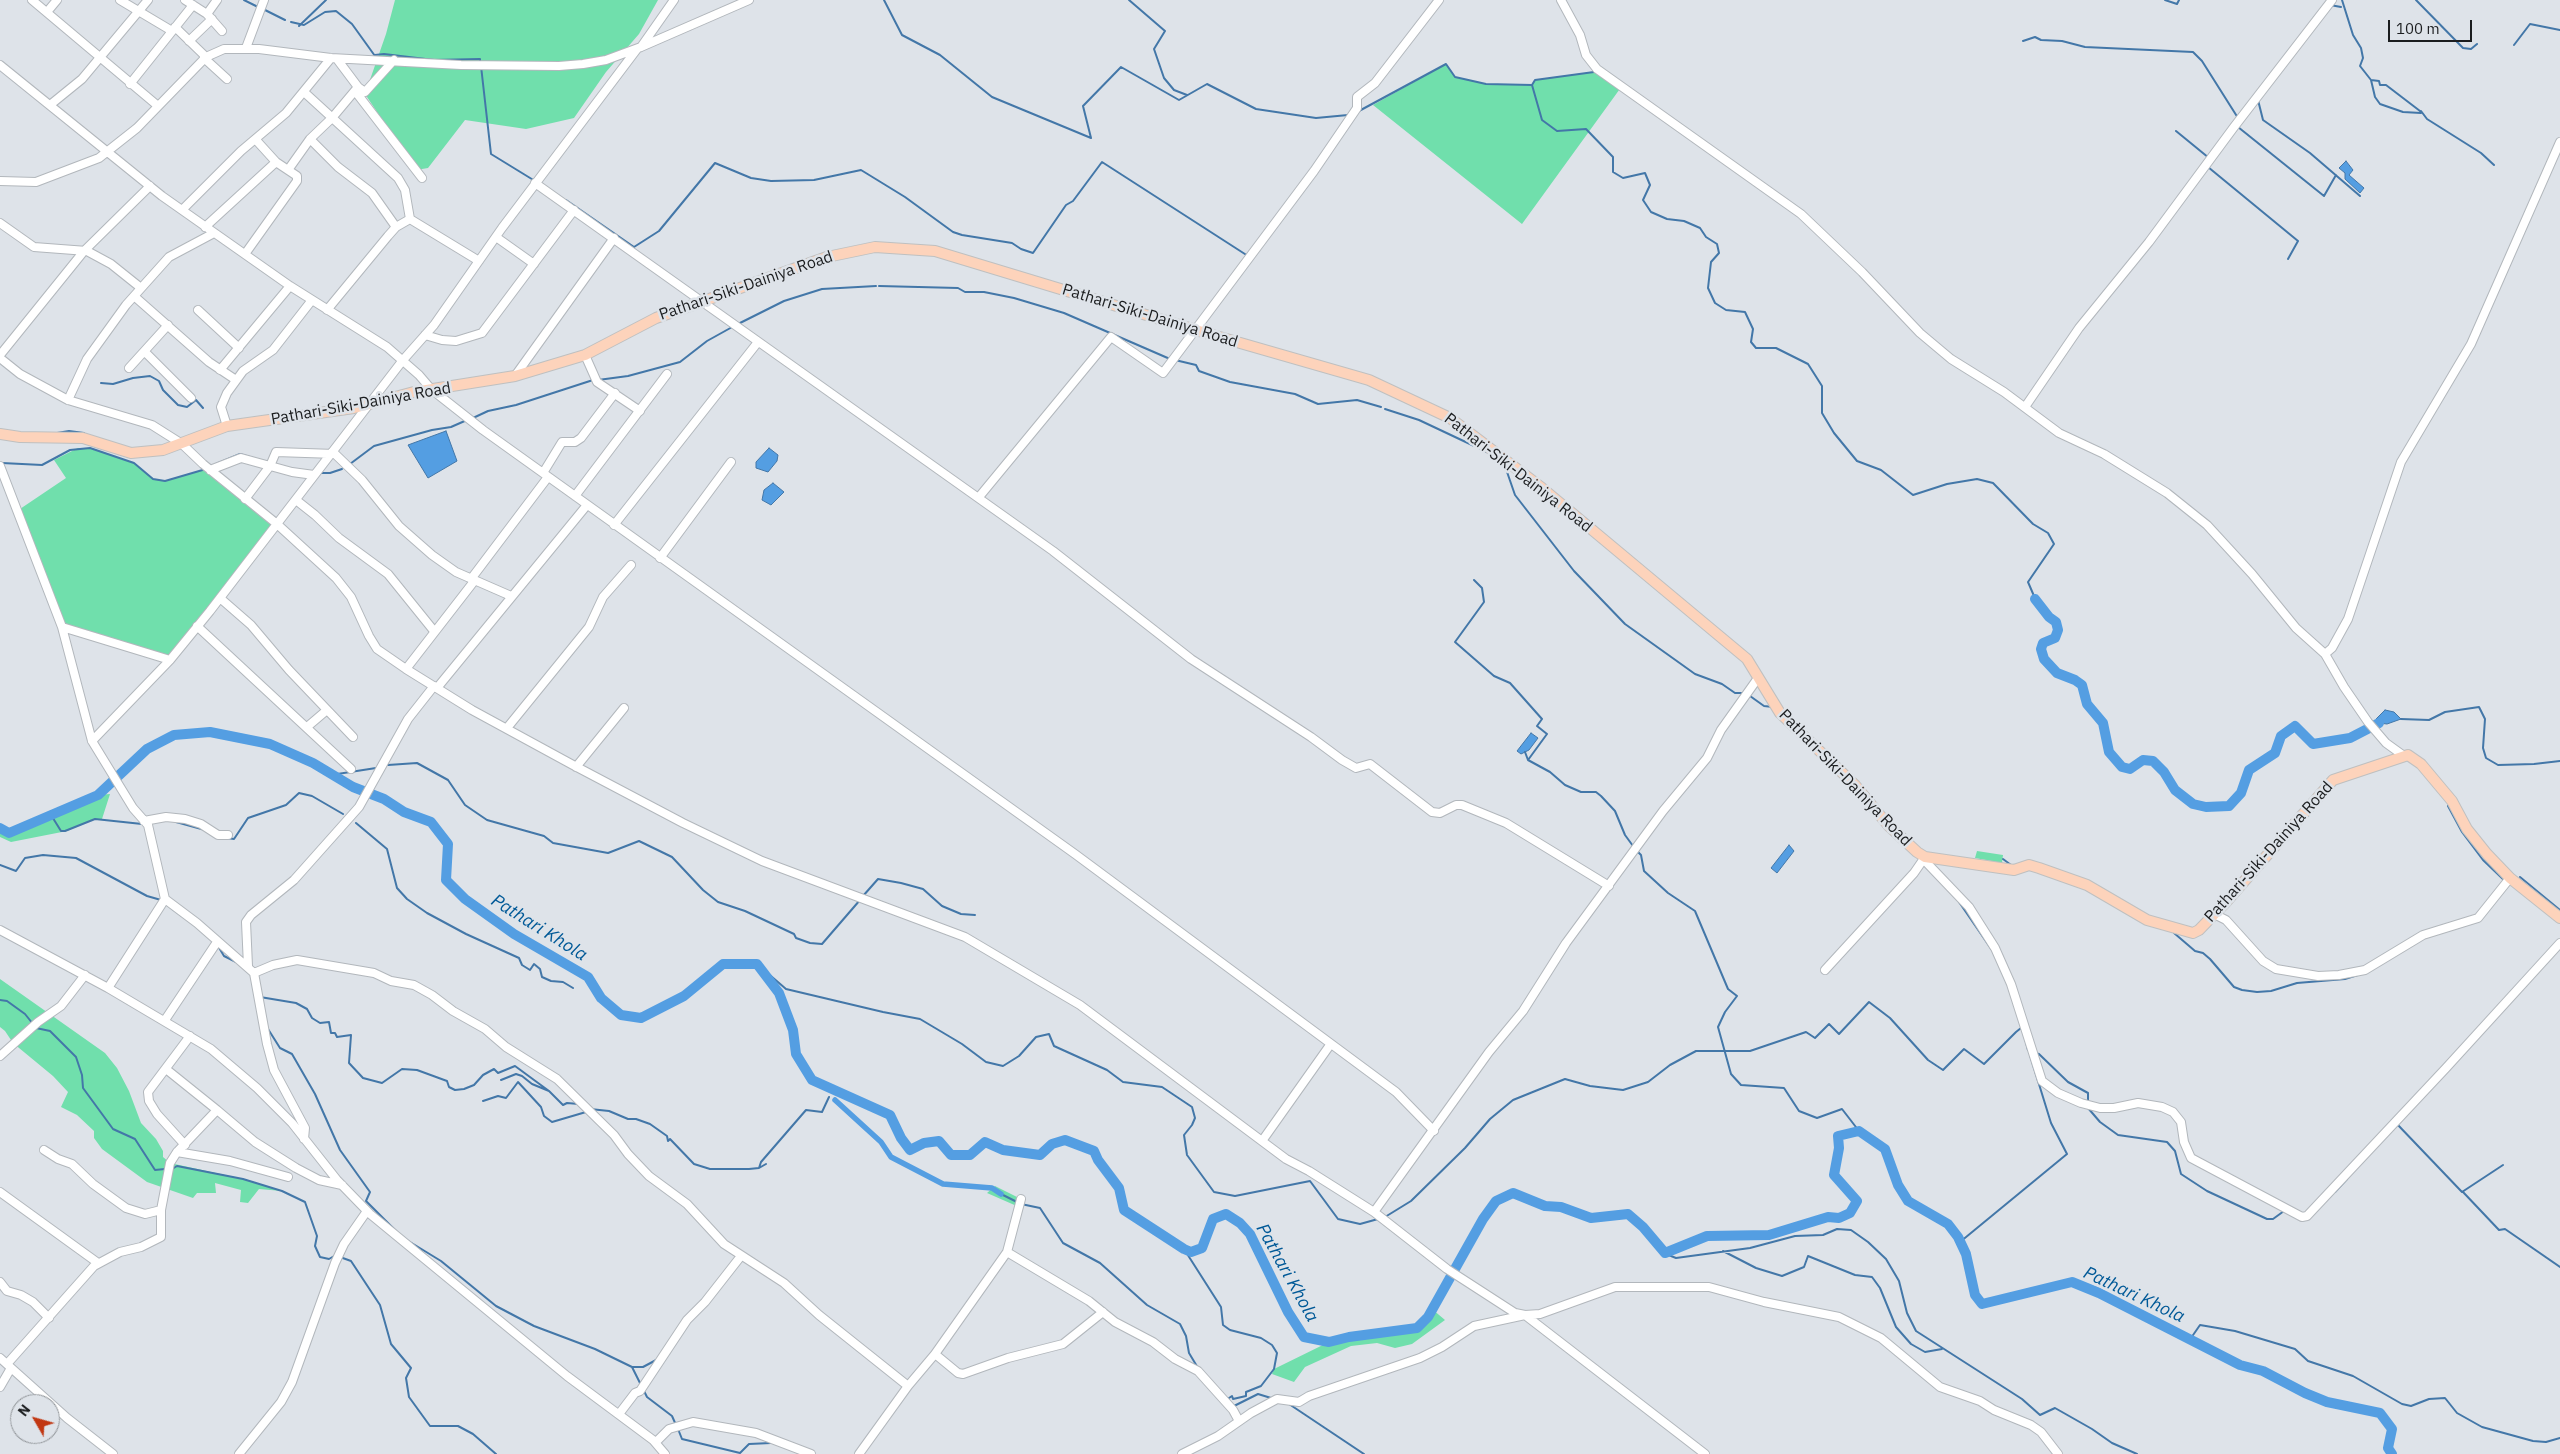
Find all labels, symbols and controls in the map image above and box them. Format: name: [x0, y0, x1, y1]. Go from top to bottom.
scale bar: [2390, 10, 2474, 42]
text: 100 m: [2396, 19, 2440, 38]
street label: Pathari-Siki-Dainiya Road: [657, 247, 835, 325]
street label: Pathari-Siki-Dainiya Road: [1060, 280, 1240, 352]
street label: Pathari-Siki-Dainiya Road: [269, 379, 453, 429]
street label: Pathari-Siki-Dainiya Road: [1440, 409, 1596, 537]
street label: Pathari-Siki-Dainiya Road: [1775, 706, 1915, 850]
street label: Pathari-Siki-Dainiya Road: [2201, 778, 2337, 926]
water label: Pathari Khola: [487, 890, 591, 966]
water label: Pathari Khola: [1251, 1220, 1323, 1326]
water label: Pathari Khola: [2080, 1262, 2188, 1328]
north arrow: [10, 1394, 60, 1444]
text: N: [14, 1401, 34, 1420]

